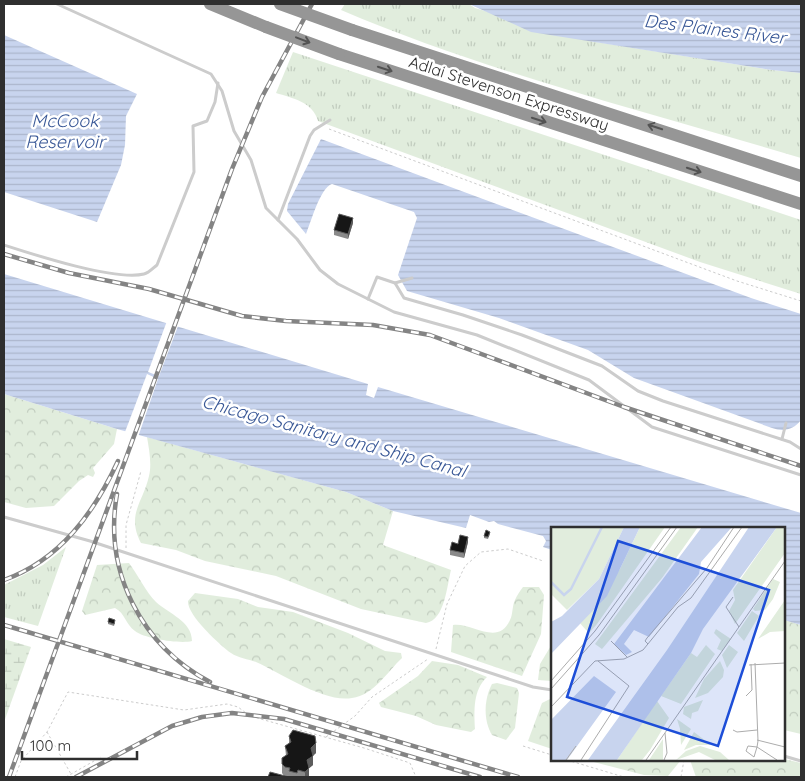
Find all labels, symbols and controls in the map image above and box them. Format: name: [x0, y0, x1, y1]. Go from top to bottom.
water label: Des Plaines River: [643, 9, 789, 49]
one-way arrow: [294, 36, 310, 45]
street label: Adlai Stevenson Expressway: [406, 51, 612, 135]
one-way arrow: [377, 65, 392, 74]
water label: McCook Reservoir: [25, 109, 107, 153]
one-way arrow: [531, 116, 547, 125]
one-way arrow: [648, 122, 664, 132]
one-way arrow: [686, 166, 701, 175]
water label: Chicago Sanitary and Ship Canal: [199, 390, 470, 483]
inset map: [551, 527, 785, 761]
scale bar: [22, 728, 138, 760]
text: 100 m: [30, 736, 71, 755]

